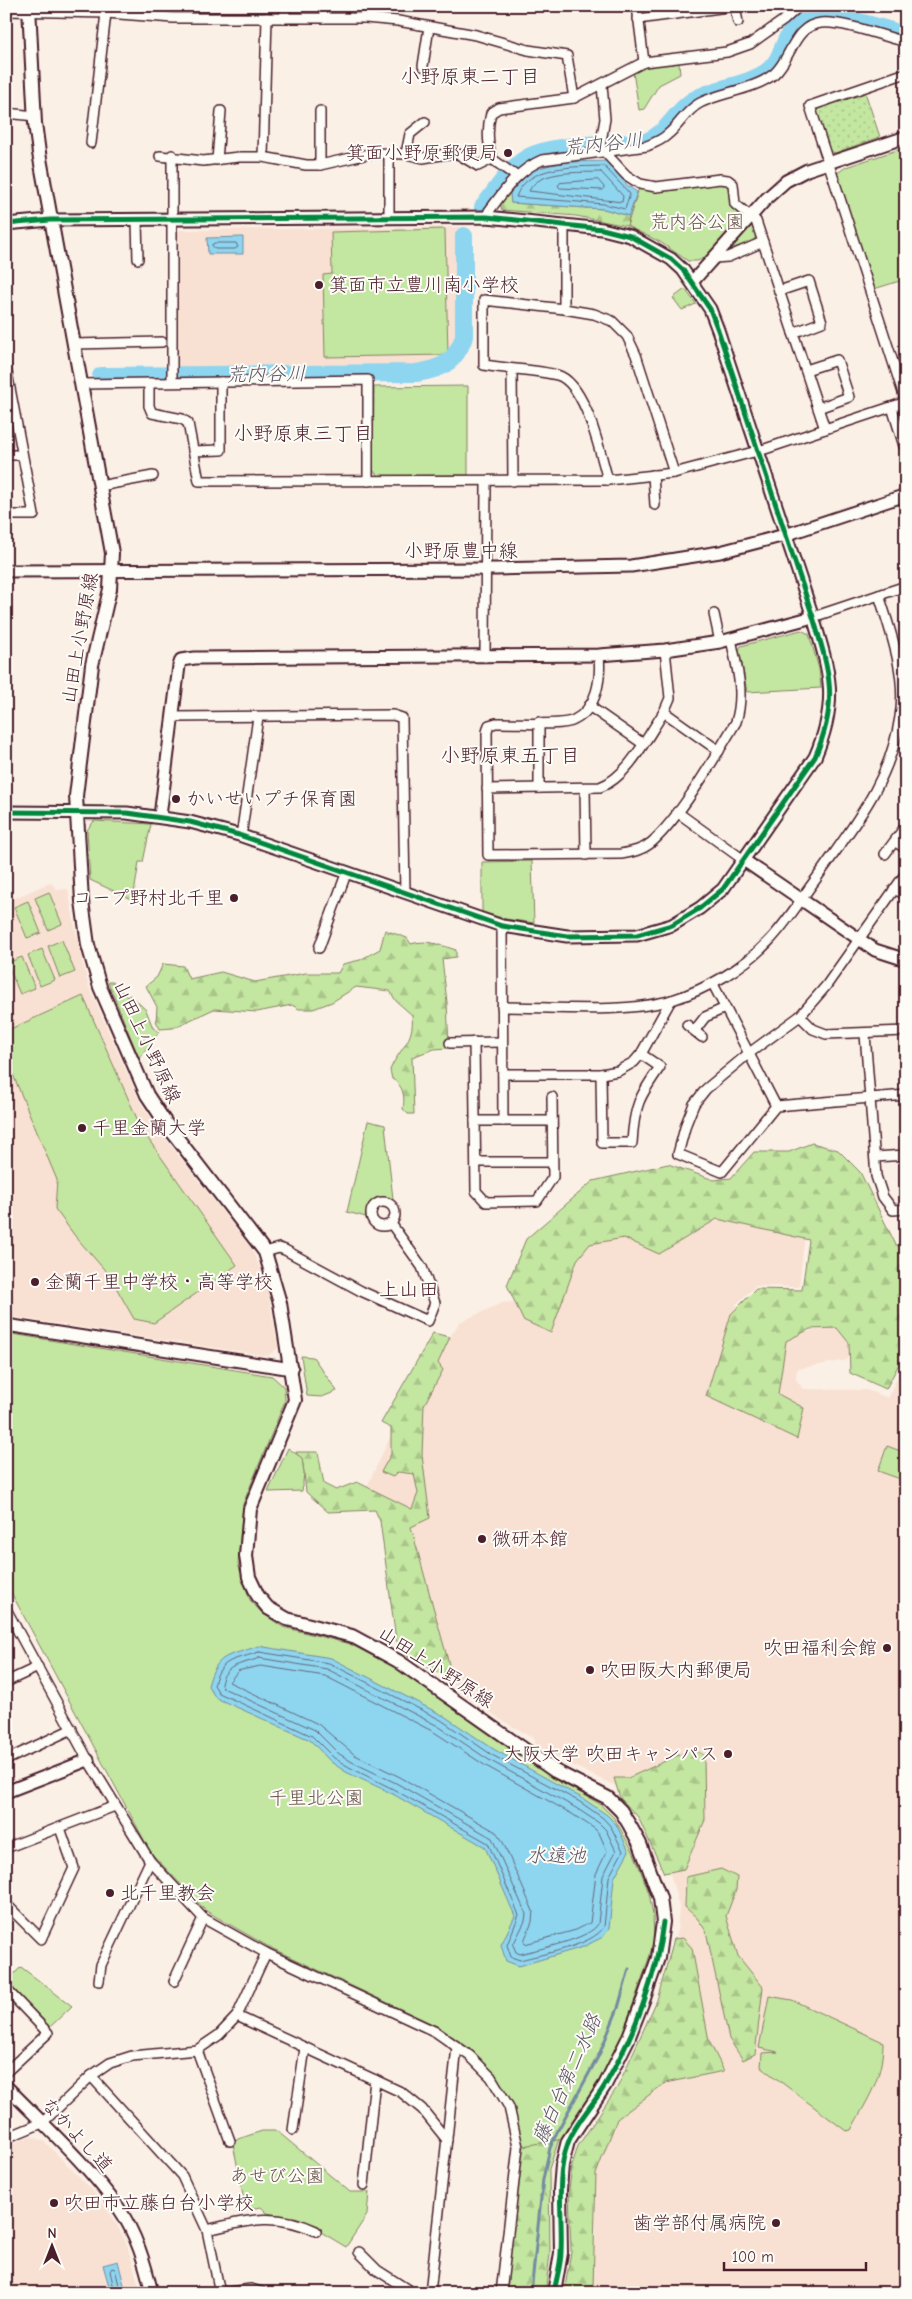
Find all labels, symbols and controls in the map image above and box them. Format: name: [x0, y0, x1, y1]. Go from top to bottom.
district label: 小野原東二丁目: [400, 65, 540, 88]
water label: 荒内谷川: [562, 128, 644, 160]
place label: 箕面小野原郵便局: [346, 142, 498, 164]
marker: 箕面小野原郵便局: [502, 147, 514, 159]
park label: 荒内谷公園: [649, 211, 745, 233]
place label: 箕面市立豊川南小学校: [329, 274, 519, 296]
marker: 箕面市立豊川南小学校: [313, 279, 325, 291]
water label: 荒内谷川: [226, 362, 306, 386]
district label: 小野原東三丁目: [233, 422, 373, 445]
street label: 小野原豊中線: [404, 540, 518, 562]
street label: 山田上小野原線: [58, 571, 102, 705]
district label: 小野原東五丁目: [440, 744, 580, 767]
place label: かいせいプチ保育園: [186, 788, 357, 810]
marker: かいせいプチ保育園: [170, 793, 182, 805]
place label: コープ野村北千里: [73, 887, 224, 909]
marker: コープ野村北千里: [228, 892, 240, 904]
street label: 山田上小野原線: [109, 977, 185, 1107]
place label: 千里金蘭大学: [92, 1117, 206, 1139]
marker: 千里金蘭大学: [76, 1122, 88, 1134]
place label: 金蘭千里中学校・高等学校: [45, 1271, 273, 1293]
marker: 金蘭千里中学校・高等学校: [29, 1276, 41, 1288]
district label: 上山田: [379, 1278, 439, 1301]
place label: 微研本館: [492, 1528, 568, 1550]
marker: 微研本館: [476, 1533, 488, 1545]
street label: 山田上小野原線: [374, 1622, 498, 1712]
place label: 吹田福利会館: [763, 1637, 877, 1659]
marker: 吹田福利会館: [881, 1642, 893, 1654]
place label: 吹田阪大内郵便局: [600, 1659, 752, 1681]
marker: 吹田阪大内郵便局: [584, 1664, 596, 1676]
place label: 大阪大学 吹田キャンパス: [503, 1743, 718, 1765]
marker: 大阪大学 吹田キャンパス: [722, 1748, 734, 1760]
park label: 千里北公園: [268, 1787, 364, 1809]
water label: 水遠池: [526, 1844, 587, 1867]
place label: 北千里教会: [120, 1882, 215, 1904]
marker: 北千里教会: [104, 1887, 116, 1899]
water label: 藤白台第二水路: [528, 2009, 606, 2148]
street label: なかよし道: [37, 2093, 117, 2177]
park label: あせび公園: [229, 2165, 325, 2187]
place label: 吹田市立藤白台小学校: [64, 2192, 254, 2214]
marker: 吹田市立藤白台小学校: [48, 2197, 60, 2209]
place label: 歯学部付属病院: [633, 2212, 766, 2234]
marker: 歯学部付属病院: [770, 2217, 782, 2229]
north arrow: [28, 2222, 78, 2272]
text: N: [47, 2225, 57, 2242]
scale bar: [724, 2239, 867, 2271]
text: 100 m: [732, 2248, 774, 2266]

